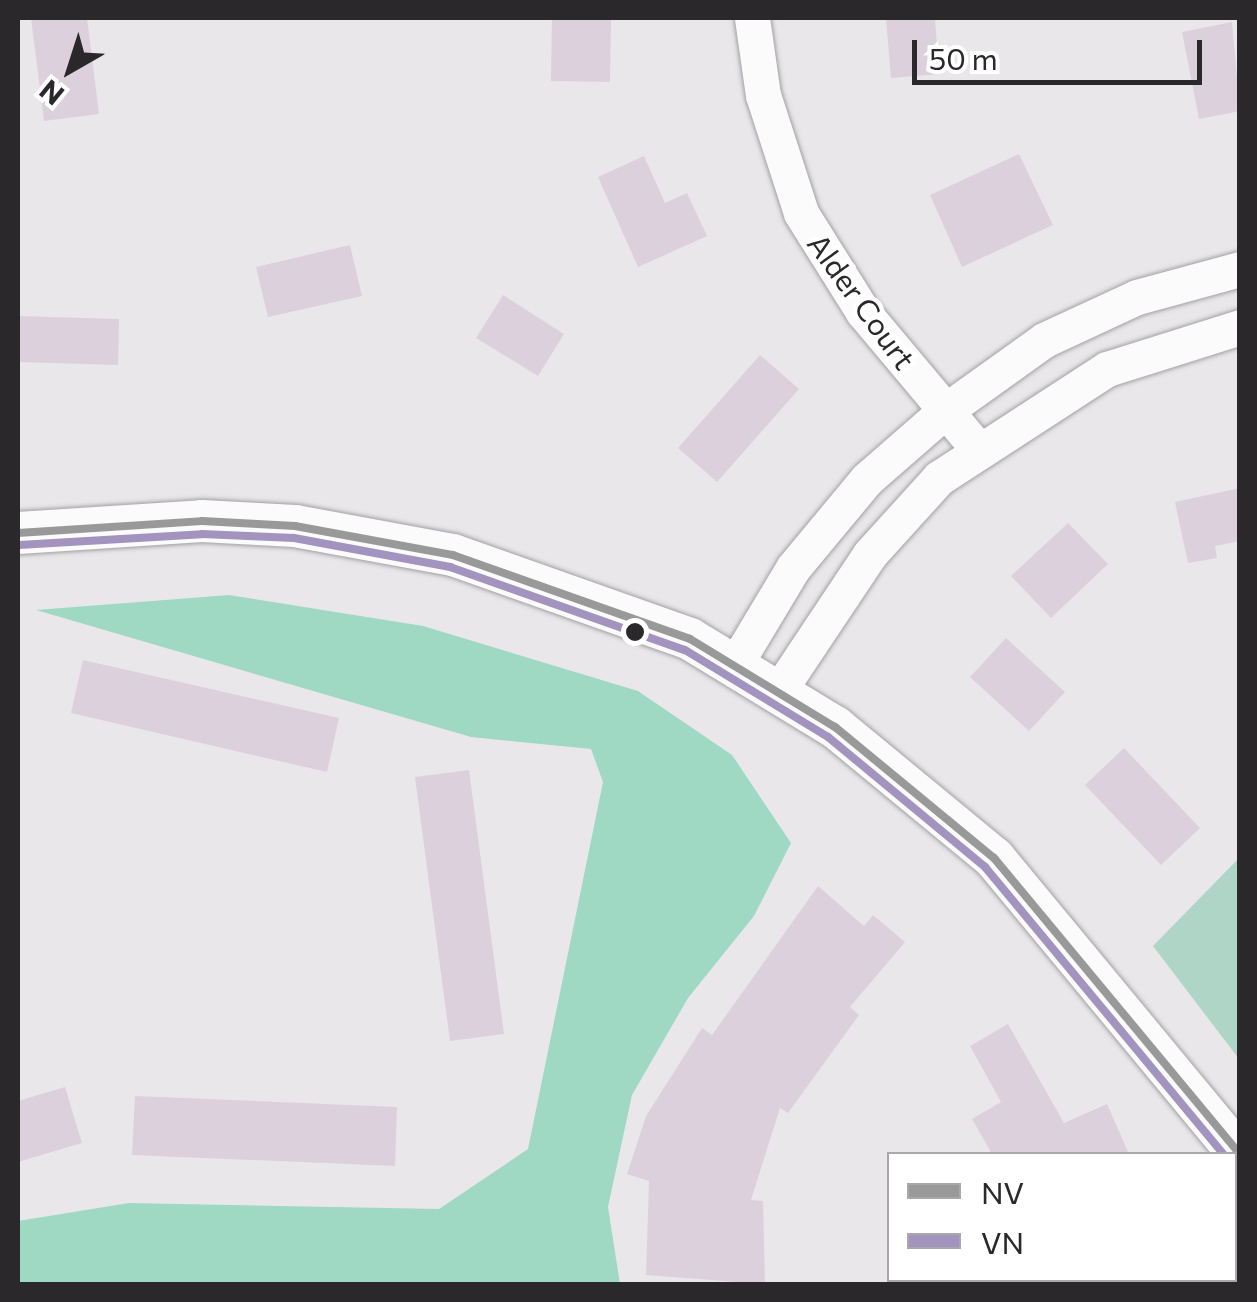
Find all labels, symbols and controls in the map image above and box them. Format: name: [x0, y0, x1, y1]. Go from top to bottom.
north arrow: [20, 20, 120, 120]
scale bar: [917, 20, 1207, 82]
text: 50 m: [929, 39, 998, 76]
text: N: [32, 73, 70, 113]
street label: Alder Court: [801, 226, 923, 376]
unlabelled marker: [625, 622, 645, 642]
legend: [887, 1152, 1237, 1282]
text: NV: [981, 1173, 1024, 1210]
text: VN: [981, 1223, 1024, 1260]

